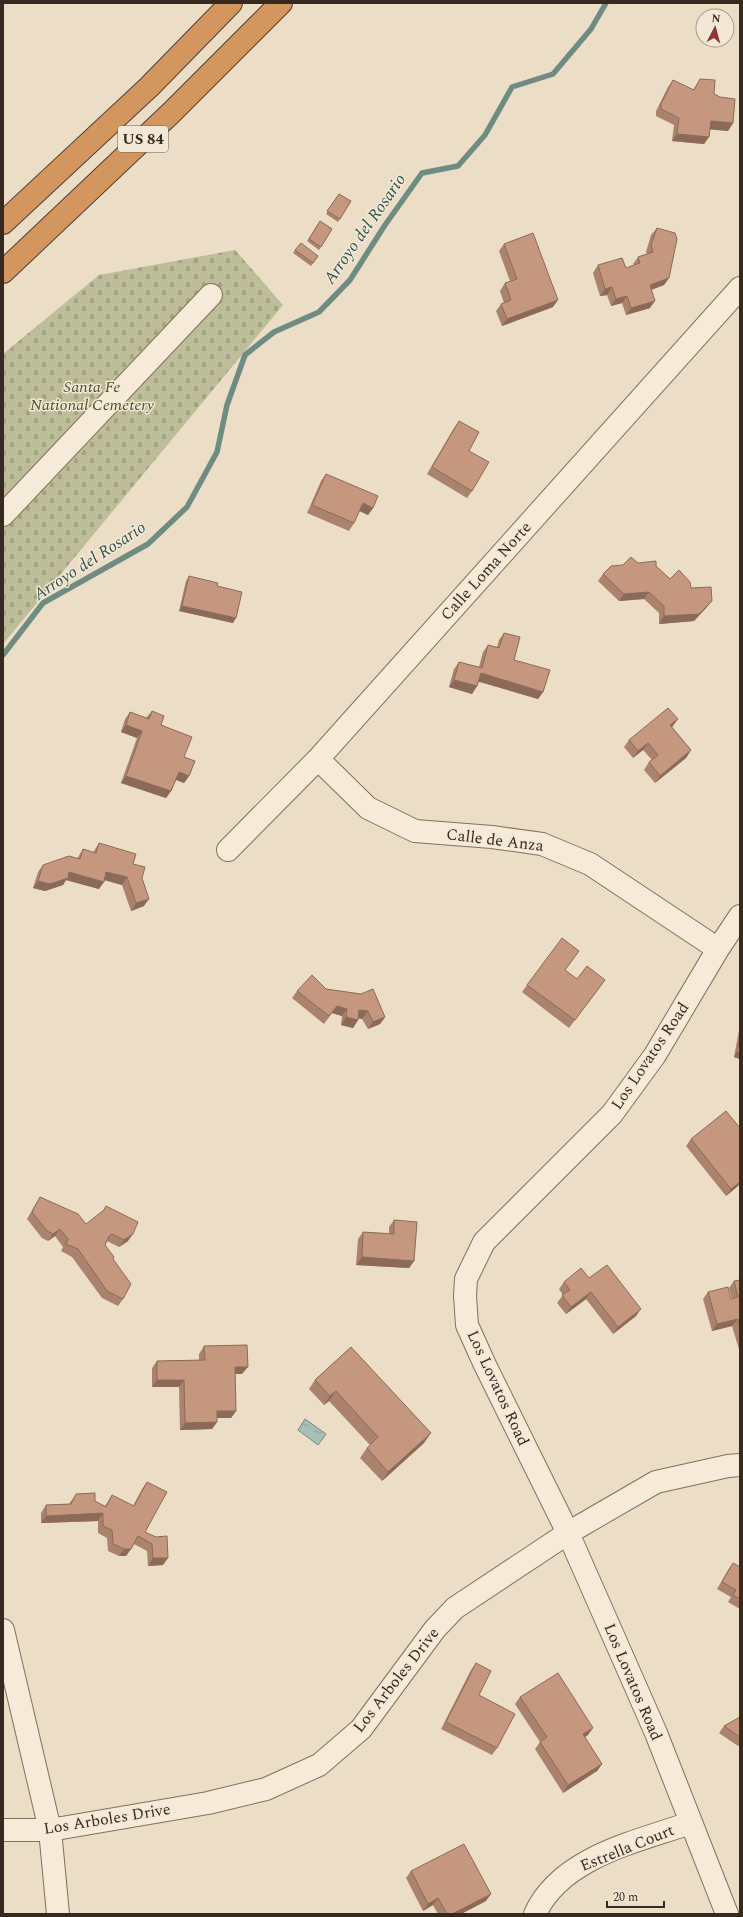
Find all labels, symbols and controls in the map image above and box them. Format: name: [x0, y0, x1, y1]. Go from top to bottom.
north arrow: [695, 8, 735, 48]
text: N: [711, 10, 721, 27]
road number: US 84: [118, 126, 168, 152]
water label: Arroyo del Rosario: [317, 168, 413, 290]
park label: Santa Fe National Cemetery: [30, 375, 154, 417]
water label: Arroyo del Rosario: [28, 515, 151, 608]
street label: Calle Loma Norte: [435, 516, 537, 626]
street label: Calle de Anza: [445, 822, 545, 858]
street label: Los Lovatos Road: [605, 997, 695, 1115]
street label: Los Lovatos Road: [461, 1326, 535, 1450]
street label: Los Lovatos Road: [597, 1620, 669, 1744]
street label: Los Arboles Drive: [347, 1622, 445, 1738]
street label: Los Arboles Drive: [42, 1797, 172, 1841]
street label: Estrella Court: [576, 1818, 678, 1878]
scale bar: [607, 1883, 664, 1909]
text: 20 m: [613, 1888, 638, 1907]

